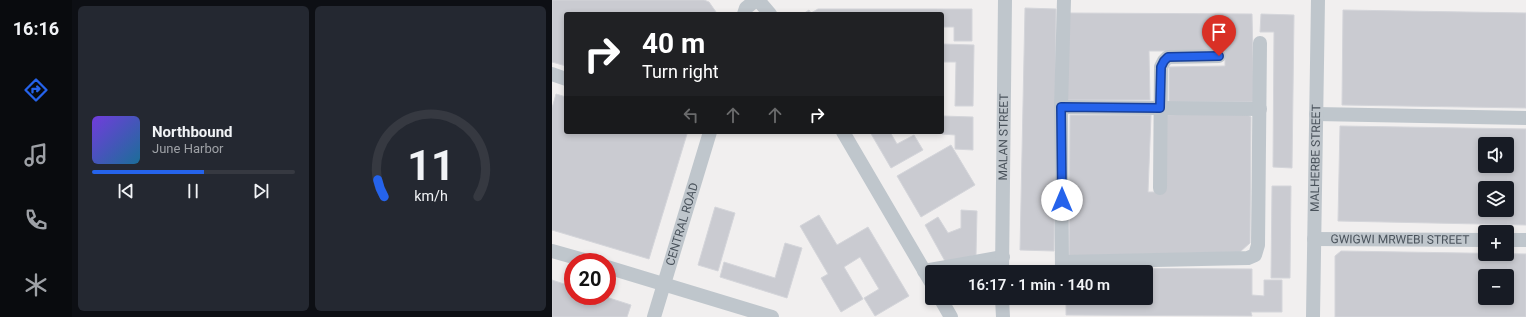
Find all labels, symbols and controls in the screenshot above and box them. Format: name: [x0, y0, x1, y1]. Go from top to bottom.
pin: [1202, 15, 1236, 56]
text: 16:16: [13, 18, 59, 39]
icon: arrive: [1208, 21, 1230, 43]
text: 40 m: [642, 27, 705, 60]
icon: right: [576, 28, 628, 80]
text: Turn right: [642, 61, 719, 82]
icon: directions: [22, 76, 50, 104]
street label: MALAN STREET: [996, 93, 1011, 181]
icon: left: [680, 104, 702, 126]
icon: ahead: [722, 104, 744, 126]
icon: ahead: [764, 104, 786, 126]
icon: right: [806, 104, 828, 126]
street label: MALHERBE STREET: [1308, 104, 1323, 212]
text: Northbound: [152, 123, 233, 141]
map controls: [1478, 137, 1514, 305]
button: sound: [1478, 137, 1514, 173]
text: 11: [407, 140, 454, 189]
icon: music: [22, 141, 50, 169]
text: June Harbor: [152, 141, 224, 156]
position arrow: [1041, 179, 1083, 221]
icon: previous: [115, 180, 137, 202]
icon: pause: [182, 180, 204, 202]
icon: next: [250, 180, 272, 202]
street label: CENTRAL ROAD: [663, 181, 701, 267]
button: layers: [1478, 181, 1514, 217]
text: km/h: [414, 187, 447, 203]
icon: phone: [22, 206, 50, 234]
button: +: [1478, 225, 1514, 261]
street label: GWIGWI MRWEBI STREET: [1330, 232, 1470, 247]
speed limit sign: 20: [564, 253, 616, 305]
button: −: [1478, 269, 1514, 305]
icon: climate: [22, 271, 50, 299]
text: 16:17 · 1 min · 140 m: [968, 276, 1110, 294]

